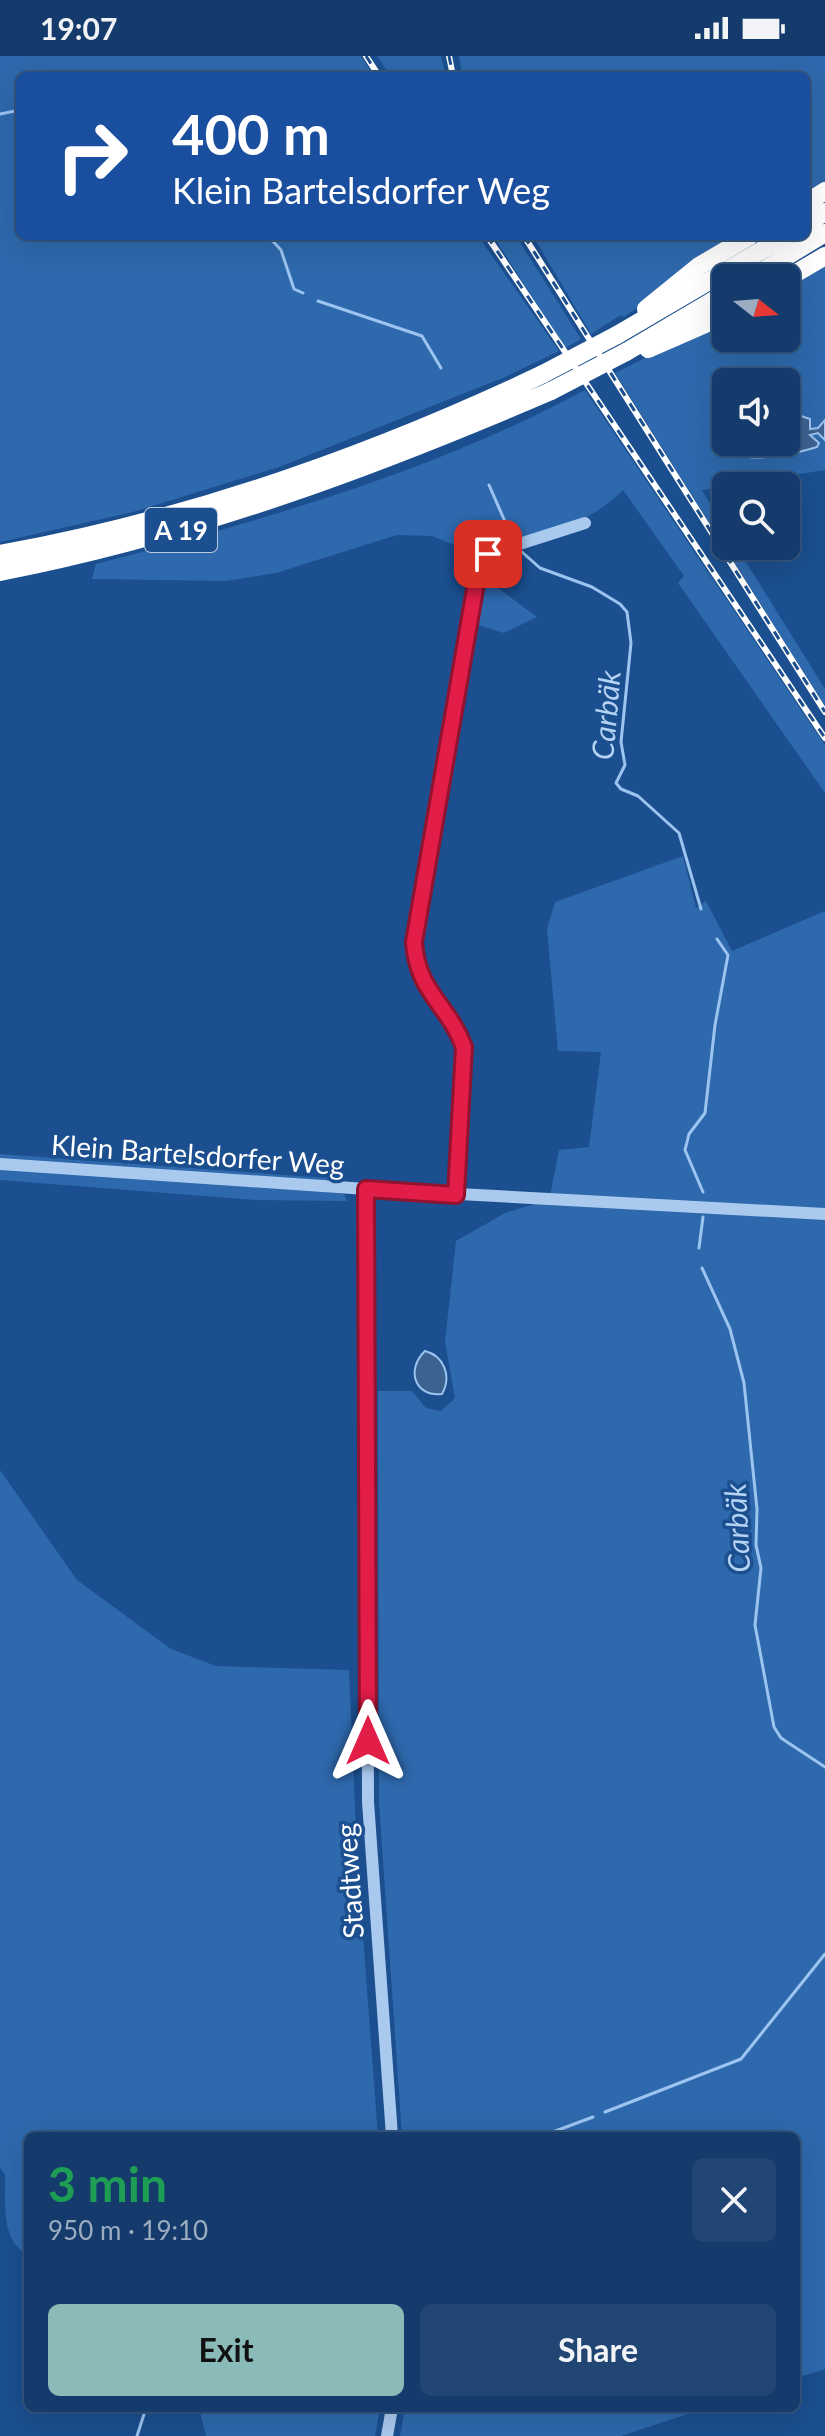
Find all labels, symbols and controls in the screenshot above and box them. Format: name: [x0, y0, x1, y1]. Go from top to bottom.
text: 19:07: [40, 10, 117, 46]
text: 400 m: [172, 100, 330, 167]
icon: right: [40, 104, 144, 208]
text: Klein Bartelsdorfer Weg: [172, 168, 550, 212]
north arrow: [712, 264, 800, 352]
map controls: [712, 264, 800, 560]
button: sound: [712, 368, 800, 456]
button: search: [712, 472, 800, 560]
road number: A 19: [145, 508, 217, 552]
pin: [454, 520, 522, 588]
icon: arrive: [466, 532, 510, 576]
water label: Carbäk: [583, 668, 627, 761]
street label: Klein Bartelsdorfer Weg: [50, 1127, 346, 1181]
water label: Carbäk: [716, 1482, 756, 1574]
position arrow: [326, 1699, 410, 1783]
street label: Stadtweg: [328, 1822, 370, 1940]
text: 3 min: [48, 2155, 167, 2212]
button: close: [692, 2158, 776, 2242]
text: 950 m · 19:10: [48, 2214, 208, 2246]
button: Exit: [48, 2304, 404, 2396]
button: Share: [420, 2304, 776, 2396]

